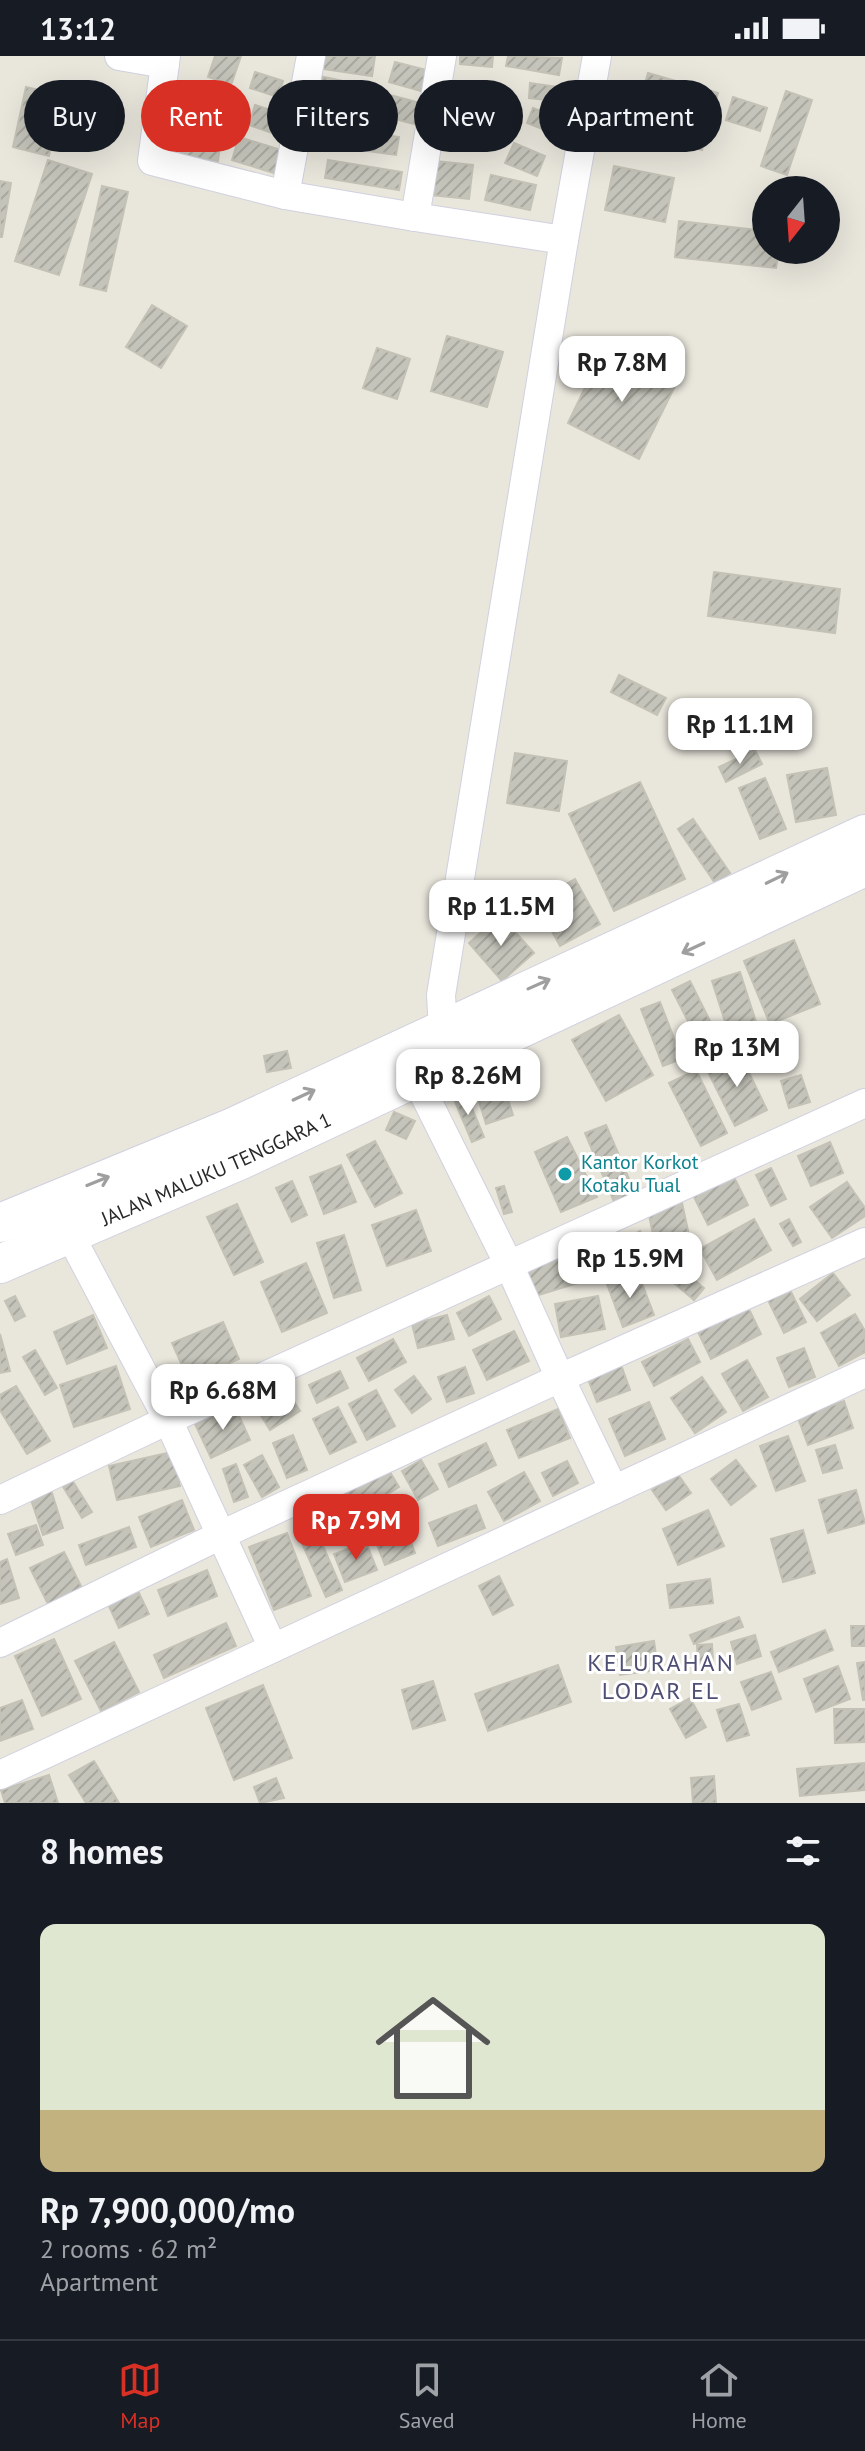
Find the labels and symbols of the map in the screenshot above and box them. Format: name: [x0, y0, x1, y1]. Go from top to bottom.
north arrow: [752, 176, 840, 264]
pin: Rp 7.8M: [548, 336, 696, 404]
pin: Rp 11.1M: [657, 698, 823, 766]
one-way arrow: [764, 870, 788, 885]
pin: Rp 11.5M: [418, 880, 584, 948]
one-way arrow: [681, 941, 705, 956]
one-way arrow: [527, 976, 551, 991]
pin: Rp 13M: [672, 1021, 802, 1089]
pin: Rp 8.26M: [385, 1049, 551, 1117]
one-way arrow: [291, 1086, 316, 1101]
street label: JALAN MALUKU TENGGARA 1: [96, 1106, 335, 1232]
place label: Kantor Korkot Kotaku Tual: [581, 1149, 699, 1198]
marker: Kantor Korkot Kotaku Tual: [556, 1165, 574, 1183]
one-way arrow: [85, 1173, 110, 1188]
pin: Rp 15.9M: [547, 1232, 713, 1300]
pin: Rp 6.68M: [140, 1364, 306, 1432]
pin: Rp 7.9M: [282, 1494, 430, 1562]
district label: KELURAHAN LODAR EL: [587, 1647, 735, 1706]

